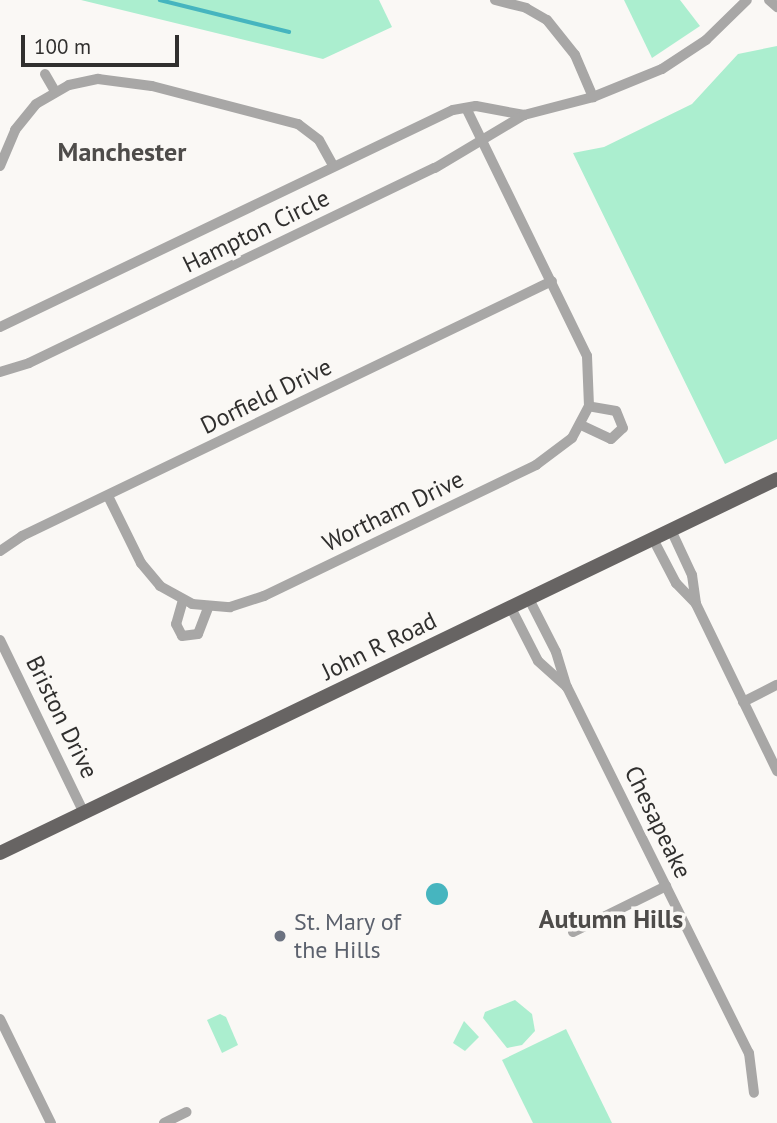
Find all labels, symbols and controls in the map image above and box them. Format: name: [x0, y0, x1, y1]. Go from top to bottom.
scale bar: [24, 21, 182, 65]
text: 100 m: [34, 33, 91, 60]
district label: Manchester: [58, 136, 186, 168]
street label: Hampton Circle: [178, 183, 334, 279]
street label: Dorfield Drive: [196, 352, 336, 440]
street label: Wortham Drive: [318, 464, 468, 558]
street label: John R Road: [317, 606, 441, 686]
street label: Briston Drive: [20, 651, 104, 783]
street label: Chesapeake: [618, 761, 698, 883]
district label: Autumn Hills: [539, 903, 683, 935]
place label: St. Mary of the Hills: [294, 908, 404, 964]
marker: St. Mary of the Hills: [272, 928, 288, 944]

